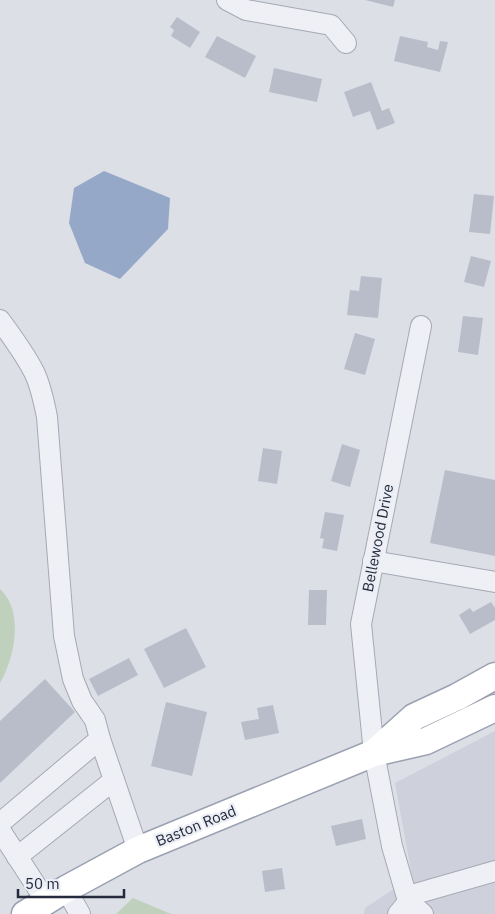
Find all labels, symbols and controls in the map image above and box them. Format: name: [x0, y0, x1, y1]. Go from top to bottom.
street label: Bellewood Drive: [358, 482, 397, 593]
street label: Baston Road: [153, 801, 239, 850]
scale bar: [18, 866, 124, 898]
text: 50 m: [25, 874, 60, 893]

